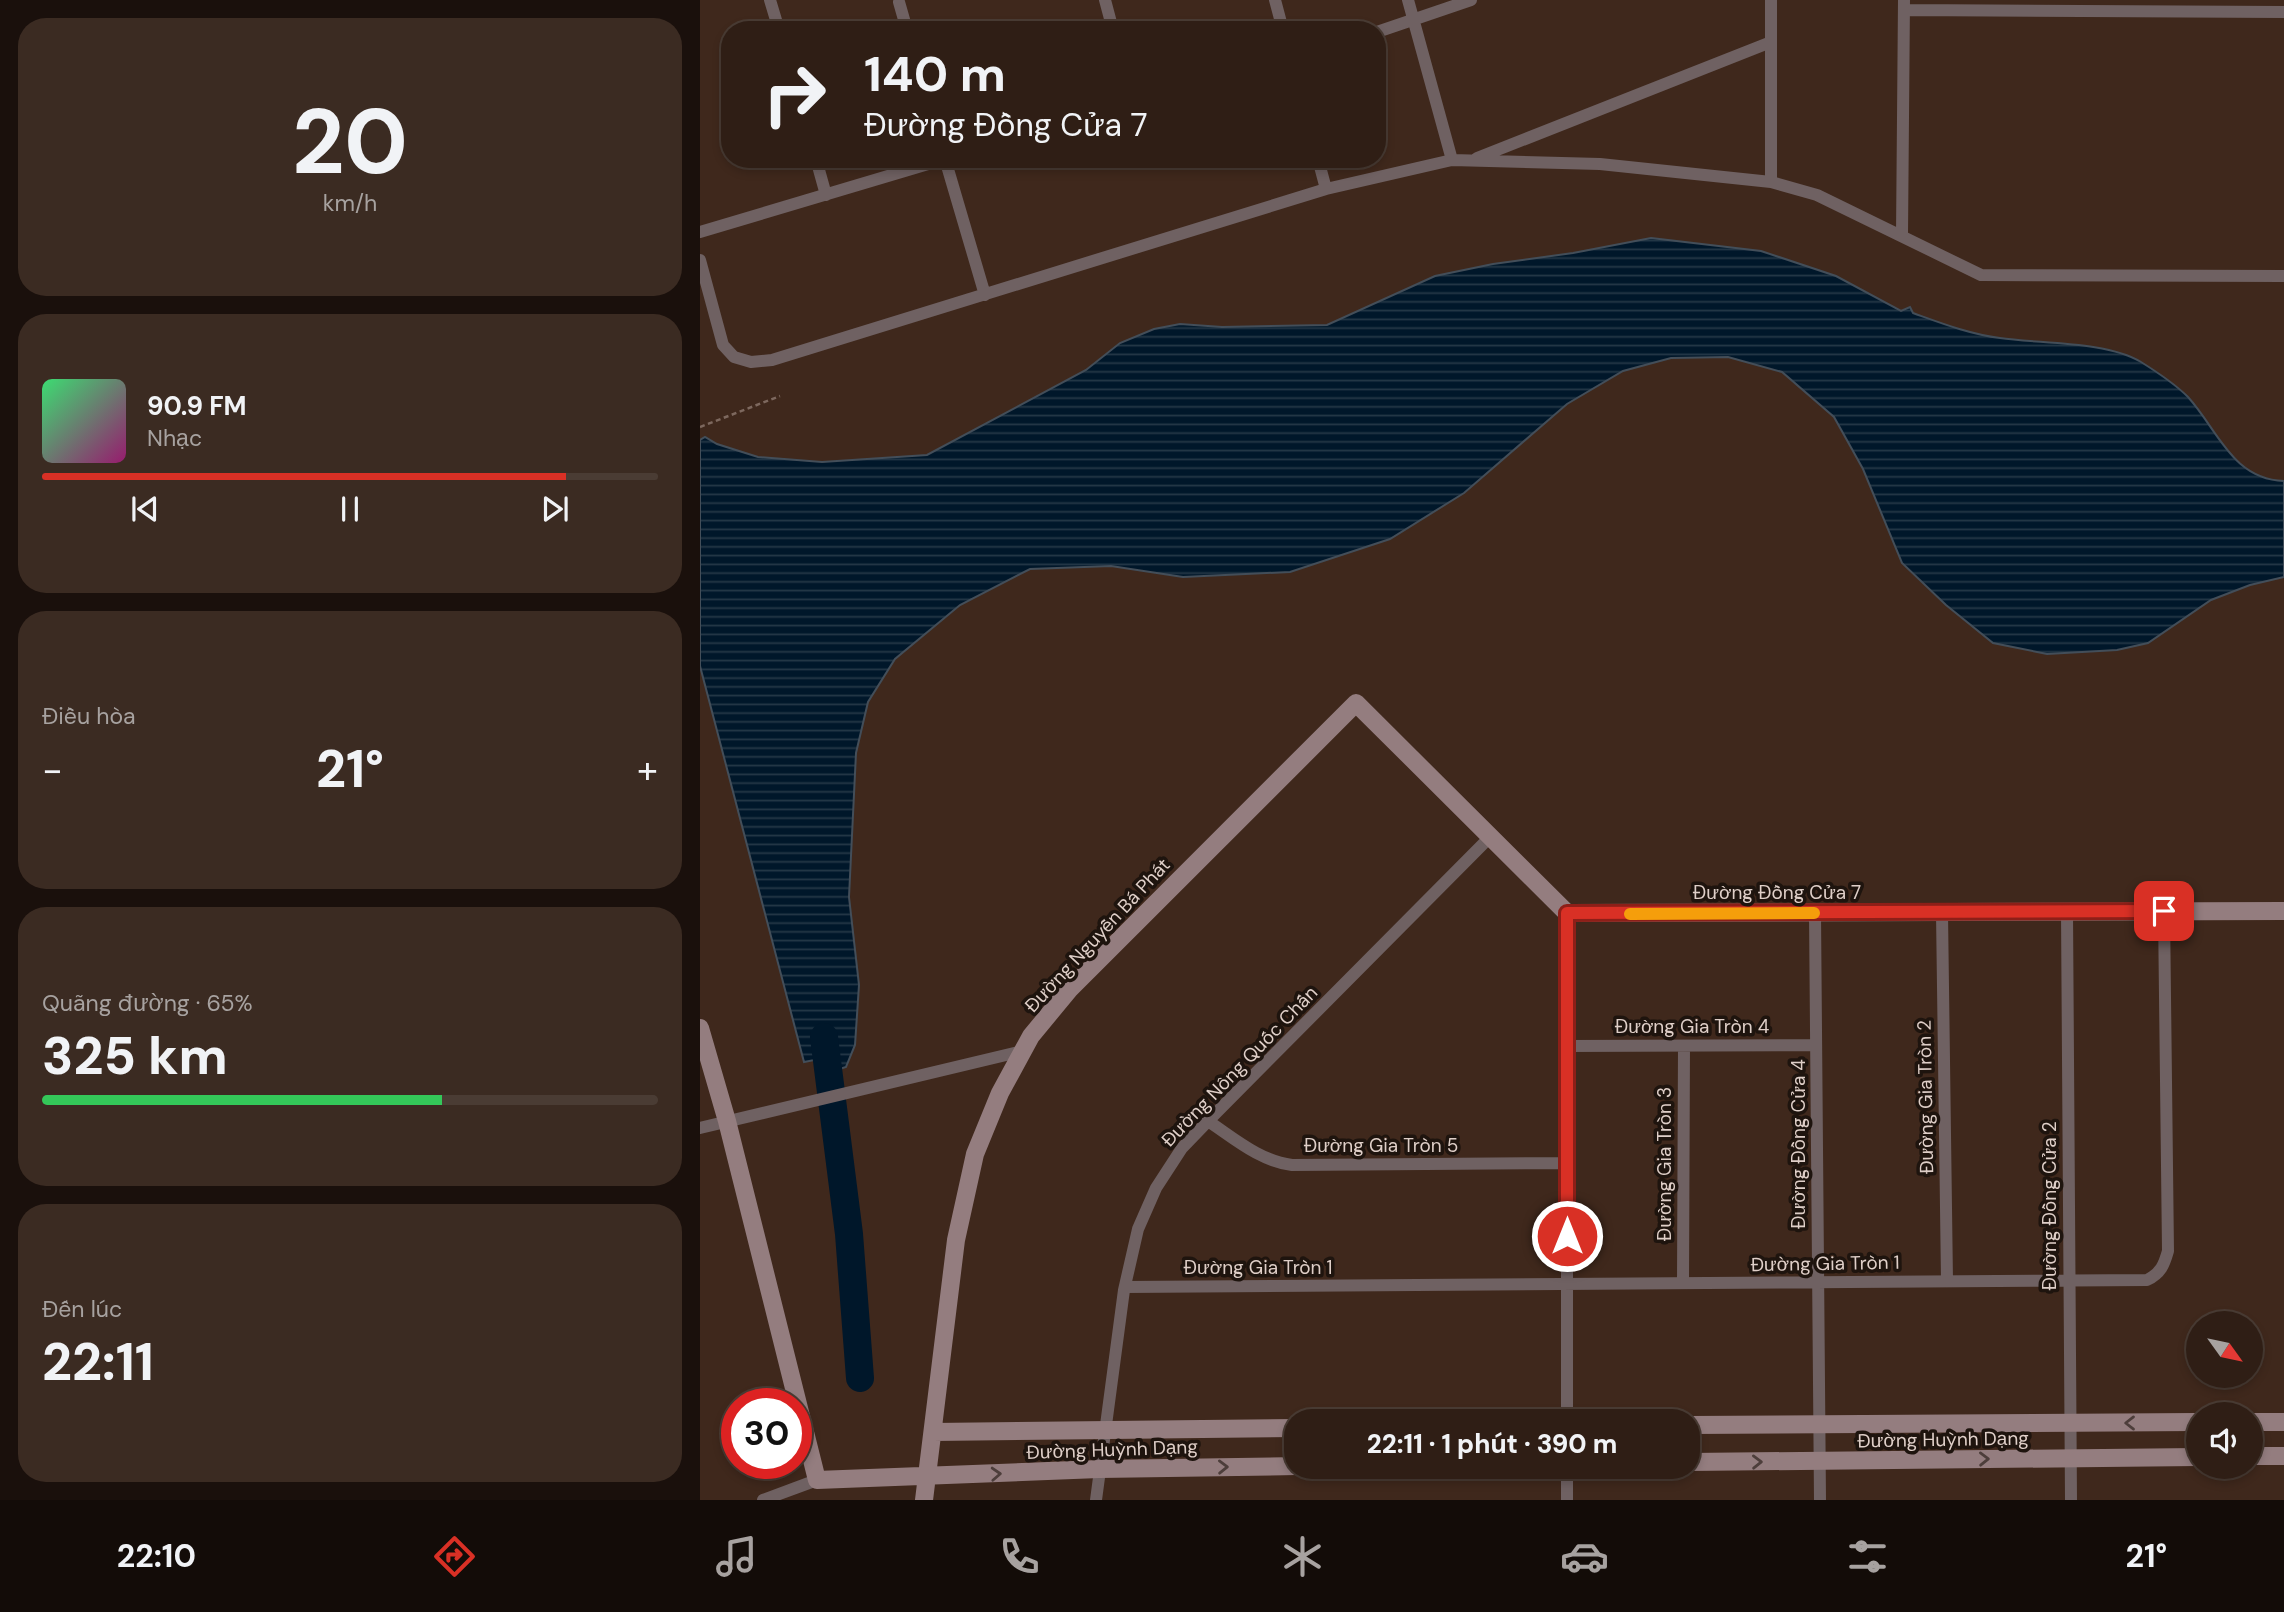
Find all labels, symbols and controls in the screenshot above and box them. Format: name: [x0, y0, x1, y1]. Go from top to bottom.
text: 140 m: [864, 42, 1006, 106]
icon: right: [749, 49, 840, 140]
text: 20: [292, 83, 408, 201]
text: Đường Đồng Cửa 7: [864, 104, 1148, 146]
text: km/h: [323, 188, 377, 218]
text: 90.9 FM: [147, 389, 247, 423]
text: Nhạc: [147, 423, 202, 453]
icon: previous: [126, 490, 164, 528]
icon: pause: [331, 490, 369, 528]
icon: next: [536, 490, 574, 528]
text: Điều hòa: [42, 701, 136, 731]
text: 21°: [316, 735, 384, 803]
text: −: [42, 745, 63, 795]
text: +: [637, 745, 658, 795]
street label: Đường Nguyễn Bá Phát: [1019, 853, 1176, 1018]
street label: Đường Đồng Cửa 7: [1693, 880, 1861, 905]
pin: [2134, 881, 2194, 941]
icon: arrive: [2145, 892, 2183, 930]
street label: Đường Nông Quốc Chấn: [1156, 980, 1323, 1152]
text: Quãng đường · 65%: [42, 988, 253, 1018]
street label: Đường Gia Tròn 4: [1615, 1014, 1769, 1039]
street label: Đường Gia Tròn 2: [1912, 1020, 1939, 1174]
text: 325 km: [42, 1022, 228, 1090]
street label: Đường Đồng Cửa 4: [1786, 1059, 1811, 1229]
street label: Đường Gia Tròn 3: [1652, 1087, 1677, 1241]
street label: Đường Đồng Cửa 2: [2037, 1121, 2062, 1291]
street label: Đường Gia Tròn 5: [1304, 1133, 1458, 1158]
position arrow: [1530, 1199, 1604, 1273]
street label: Đường Gia Tròn 1: [1750, 1250, 1900, 1277]
street label: Đường Gia Tròn 1: [1184, 1255, 1332, 1280]
text: Đến lúc: [42, 1294, 122, 1324]
north arrow: [2186, 1311, 2263, 1388]
map controls: [2186, 1311, 2263, 1479]
text: 22:11: [42, 1328, 154, 1396]
speed limit sign: 30: [721, 1388, 812, 1479]
button: sound: [2186, 1402, 2263, 1479]
one-way arrow: [2124, 1415, 2135, 1430]
street label: Đường Huỳnh Dạng: [1857, 1425, 2029, 1453]
text: 22:11 · 1 phút · 390 m: [1367, 1427, 1617, 1461]
street label: Đường Huỳnh Dạng: [1026, 1434, 1199, 1465]
one-way arrow: [1980, 1451, 1990, 1467]
one-way arrow: [1752, 1454, 1763, 1470]
one-way arrow: [1218, 1459, 1229, 1475]
one-way arrow: [990, 1466, 1001, 1481]
icon: directions: [430, 1532, 479, 1581]
icon: music: [712, 1532, 761, 1581]
icon: phone: [995, 1532, 1044, 1581]
icon: climate: [1278, 1532, 1327, 1581]
icon: car: [1560, 1532, 1609, 1581]
icon: filters: [1843, 1532, 1892, 1581]
text: 22:10: [117, 1535, 196, 1577]
text: 21°: [2125, 1535, 2167, 1577]

